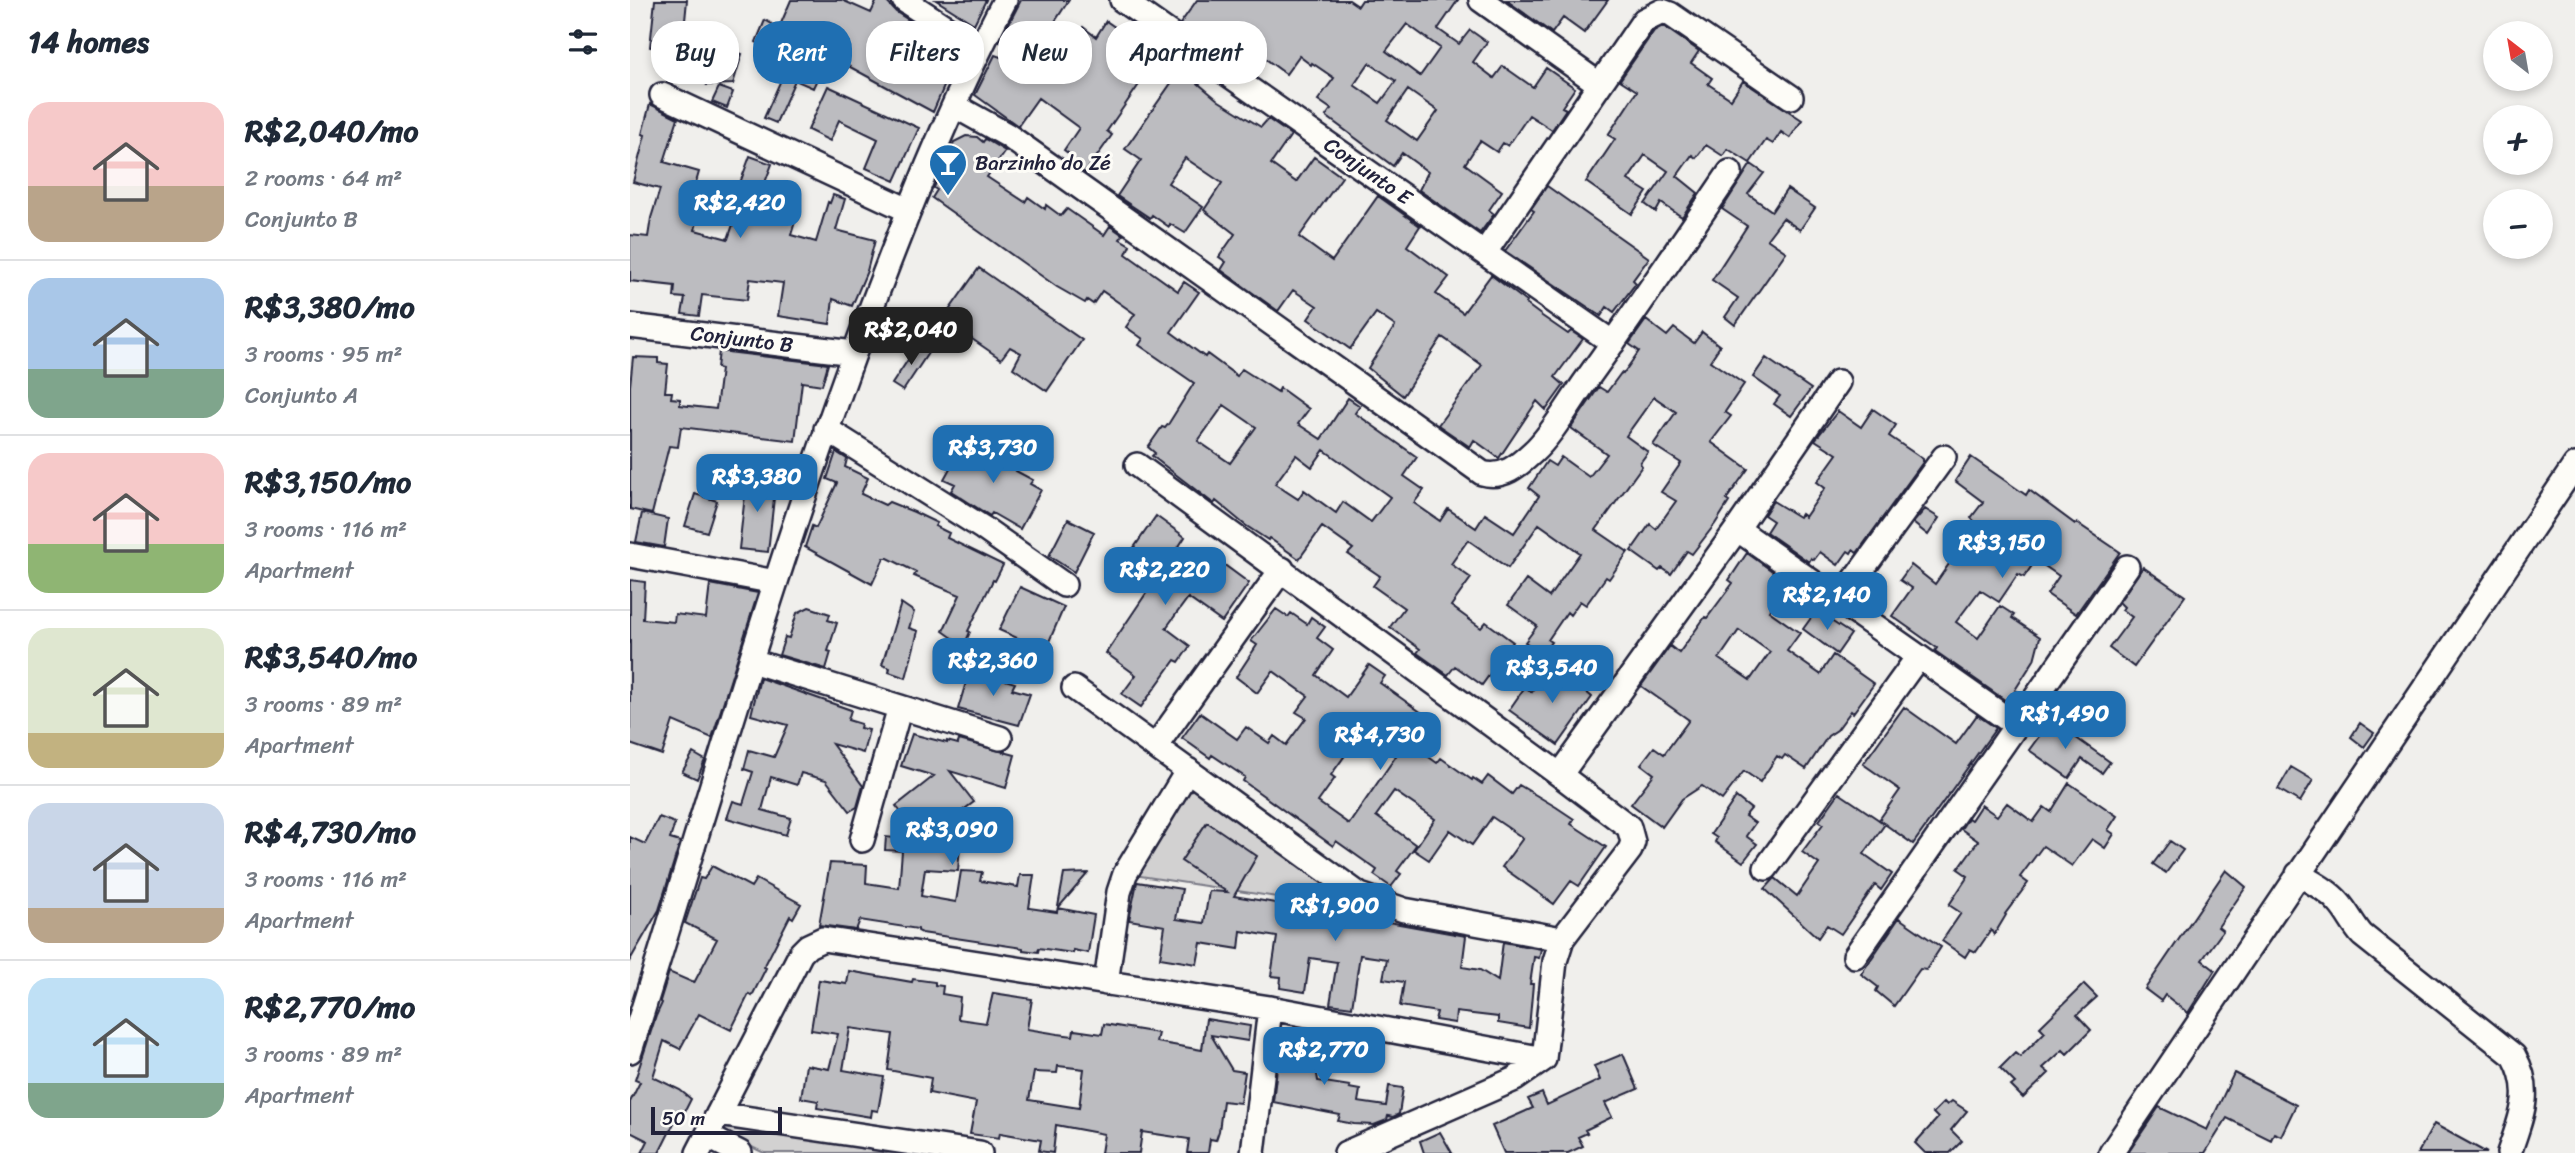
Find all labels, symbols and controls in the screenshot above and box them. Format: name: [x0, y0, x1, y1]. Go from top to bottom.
text: 14 homes: [28, 15, 149, 69]
chip: Buy: [651, 21, 739, 84]
chip: Rent: [753, 21, 852, 84]
chip: Filters: [866, 21, 984, 84]
chip: New: [998, 21, 1092, 84]
chip: Apartment: [1106, 21, 1267, 84]
north arrow: [2483, 21, 2553, 91]
map controls: [2483, 21, 2553, 259]
icon: filters: [564, 23, 602, 61]
text: R$2,040/mo: [245, 104, 419, 158]
button: +: [2483, 105, 2553, 175]
street label: Conjunto E: [1316, 126, 1421, 216]
icon: home: [84, 130, 168, 214]
bar icon: Barzinho do Zé: [927, 142, 969, 197]
place label: Barzinho do Zé: [975, 144, 1111, 182]
text: 2 rooms · 64 m²: [245, 158, 402, 199]
pin: R$2,420: [675, 180, 805, 240]
text: R$2,420: [694, 182, 786, 223]
button: −: [2483, 189, 2553, 259]
text: Conjunto B: [245, 199, 358, 240]
text: R$3,380/mo: [245, 280, 415, 334]
icon: home: [84, 306, 168, 390]
pin: R$2,040: [846, 308, 976, 367]
text: R$2,040: [865, 309, 957, 350]
street label: Conjunto B: [689, 314, 795, 364]
text: 3 rooms · 95 m²: [245, 334, 402, 375]
text: Conjunto A: [245, 375, 358, 416]
pin: R$3,730: [928, 426, 1058, 485]
text: R$3,730: [949, 427, 1037, 468]
pin: R$3,380: [692, 454, 822, 514]
text: R$3,150/mo: [245, 455, 411, 509]
text: R$3,380: [712, 456, 802, 497]
icon: home: [84, 481, 168, 565]
text: 3 rooms · 116 m²: [245, 509, 407, 550]
pin: R$3,150: [1937, 520, 2067, 580]
text: R$3,150: [1959, 522, 2045, 563]
pin: R$2,220: [1100, 548, 1230, 607]
text: R$2,220: [1120, 549, 1210, 590]
text: Apartment: [245, 550, 354, 591]
pin: R$2,140: [1762, 572, 1892, 632]
text: R$2,140: [1783, 574, 1871, 615]
text: R$3,540/mo: [245, 630, 417, 684]
pin: R$2,360: [928, 638, 1058, 698]
text: R$2,360: [948, 640, 1038, 681]
pin: R$3,540: [1487, 646, 1617, 705]
text: R$3,540: [1506, 647, 1598, 688]
icon: home: [84, 656, 168, 740]
text: 3 rooms · 89 m²: [245, 684, 402, 725]
pin: R$1,490: [2000, 692, 2130, 751]
text: R$1,490: [2021, 693, 2109, 734]
pin: R$4,730: [1315, 712, 1445, 772]
text: R$4,730: [1335, 714, 1425, 755]
text: Apartment: [245, 725, 354, 766]
text: R$4,730/mo: [245, 805, 416, 859]
pin: R$3,090: [887, 808, 1017, 867]
text: R$3,090: [906, 809, 998, 850]
icon: home: [84, 831, 168, 915]
text: 3 rooms · 116 m²: [245, 859, 407, 900]
pin: R$1,900: [1270, 884, 1400, 943]
text: R$1,900: [1291, 885, 1379, 926]
text: Apartment: [245, 900, 354, 941]
text: R$2,770/mo: [245, 980, 415, 1034]
icon: home: [84, 1006, 168, 1090]
pin: R$2,770: [1259, 1028, 1389, 1087]
text: R$2,770: [1279, 1029, 1369, 1070]
text: 3 rooms · 89 m²: [245, 1034, 402, 1075]
text: Apartment: [245, 1075, 354, 1116]
text: 50 m: [662, 1102, 705, 1135]
scale bar: [651, 1104, 782, 1136]

